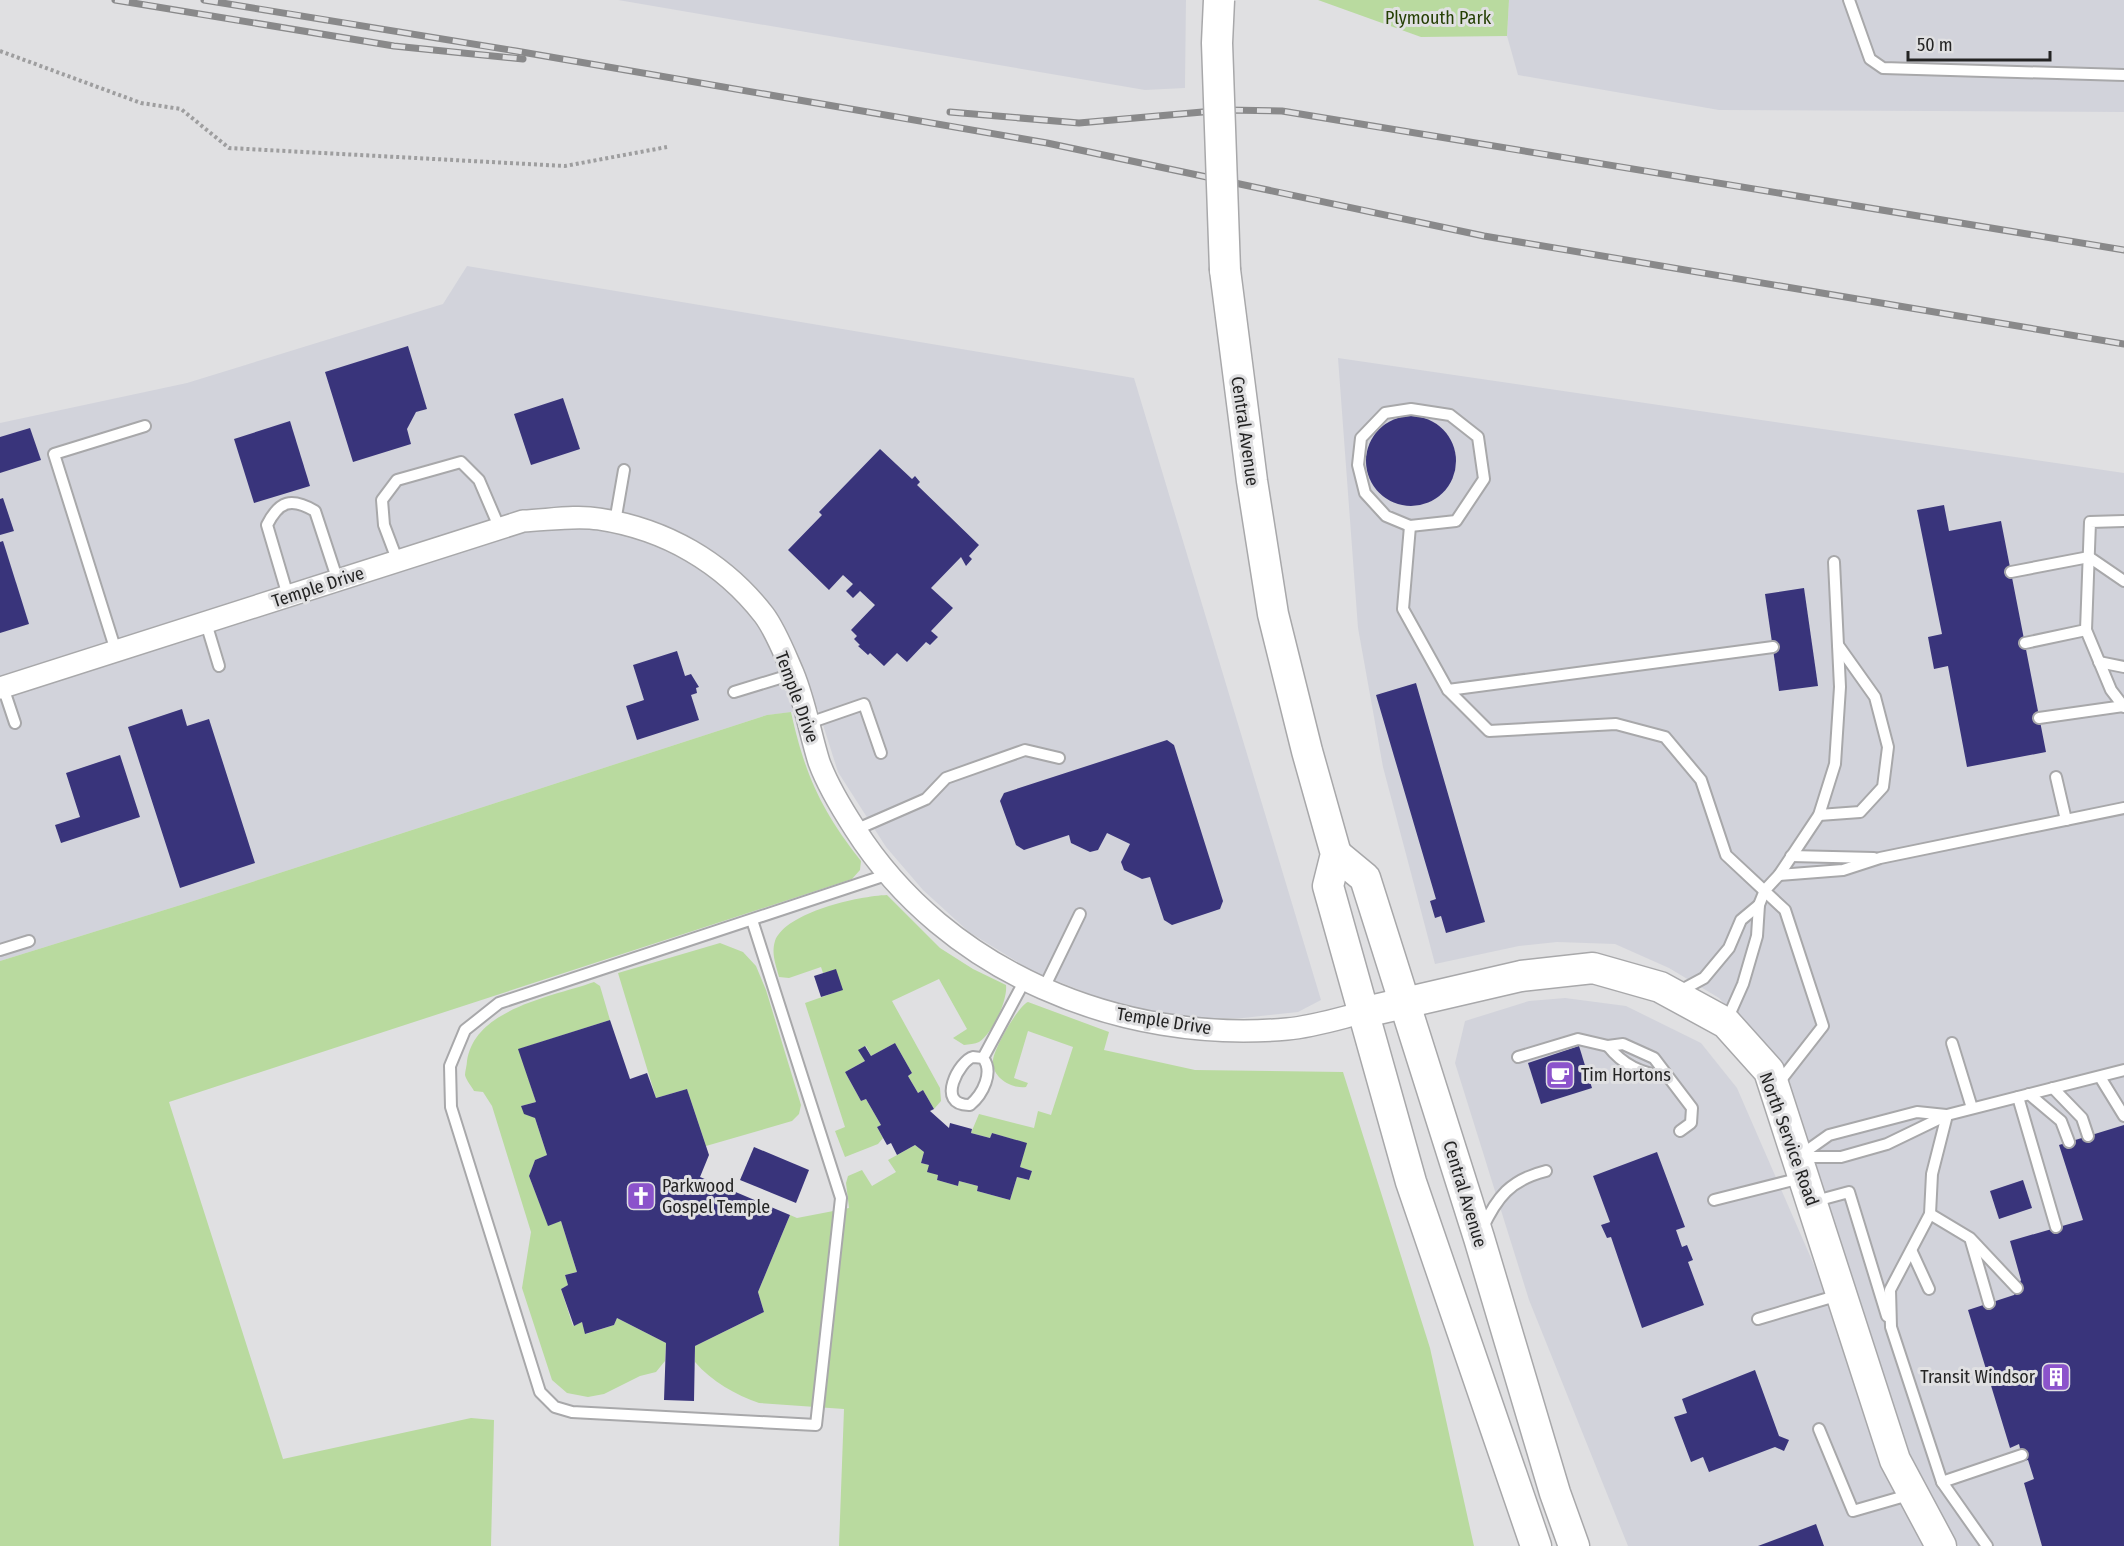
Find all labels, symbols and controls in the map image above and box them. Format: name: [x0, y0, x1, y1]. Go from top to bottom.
park label: Plymouth Park: [1385, 7, 1492, 29]
scale bar: [1908, 24, 2050, 62]
text: 50 m: [1917, 34, 1953, 56]
street label: Central Avenue: [1226, 375, 1264, 487]
street label: Temple Drive: [269, 562, 367, 612]
street label: Temple Drive: [770, 648, 824, 746]
street label: Temple Drive: [1115, 1003, 1213, 1039]
cafe icon: Tim Hortons: [1544, 1059, 1576, 1091]
place label: Tim Hortons: [1581, 1064, 1671, 1086]
street label: North Service Road: [1755, 1069, 1823, 1209]
street label: Central Avenue: [1438, 1138, 1492, 1250]
place label: Parkwood Gospel Temple: [662, 1175, 770, 1218]
church icon: Parkwood Gospel Temple: [625, 1180, 657, 1212]
building icon: Transit Windsor: [2040, 1361, 2072, 1393]
place label: Transit Windsor: [1920, 1366, 2036, 1388]

